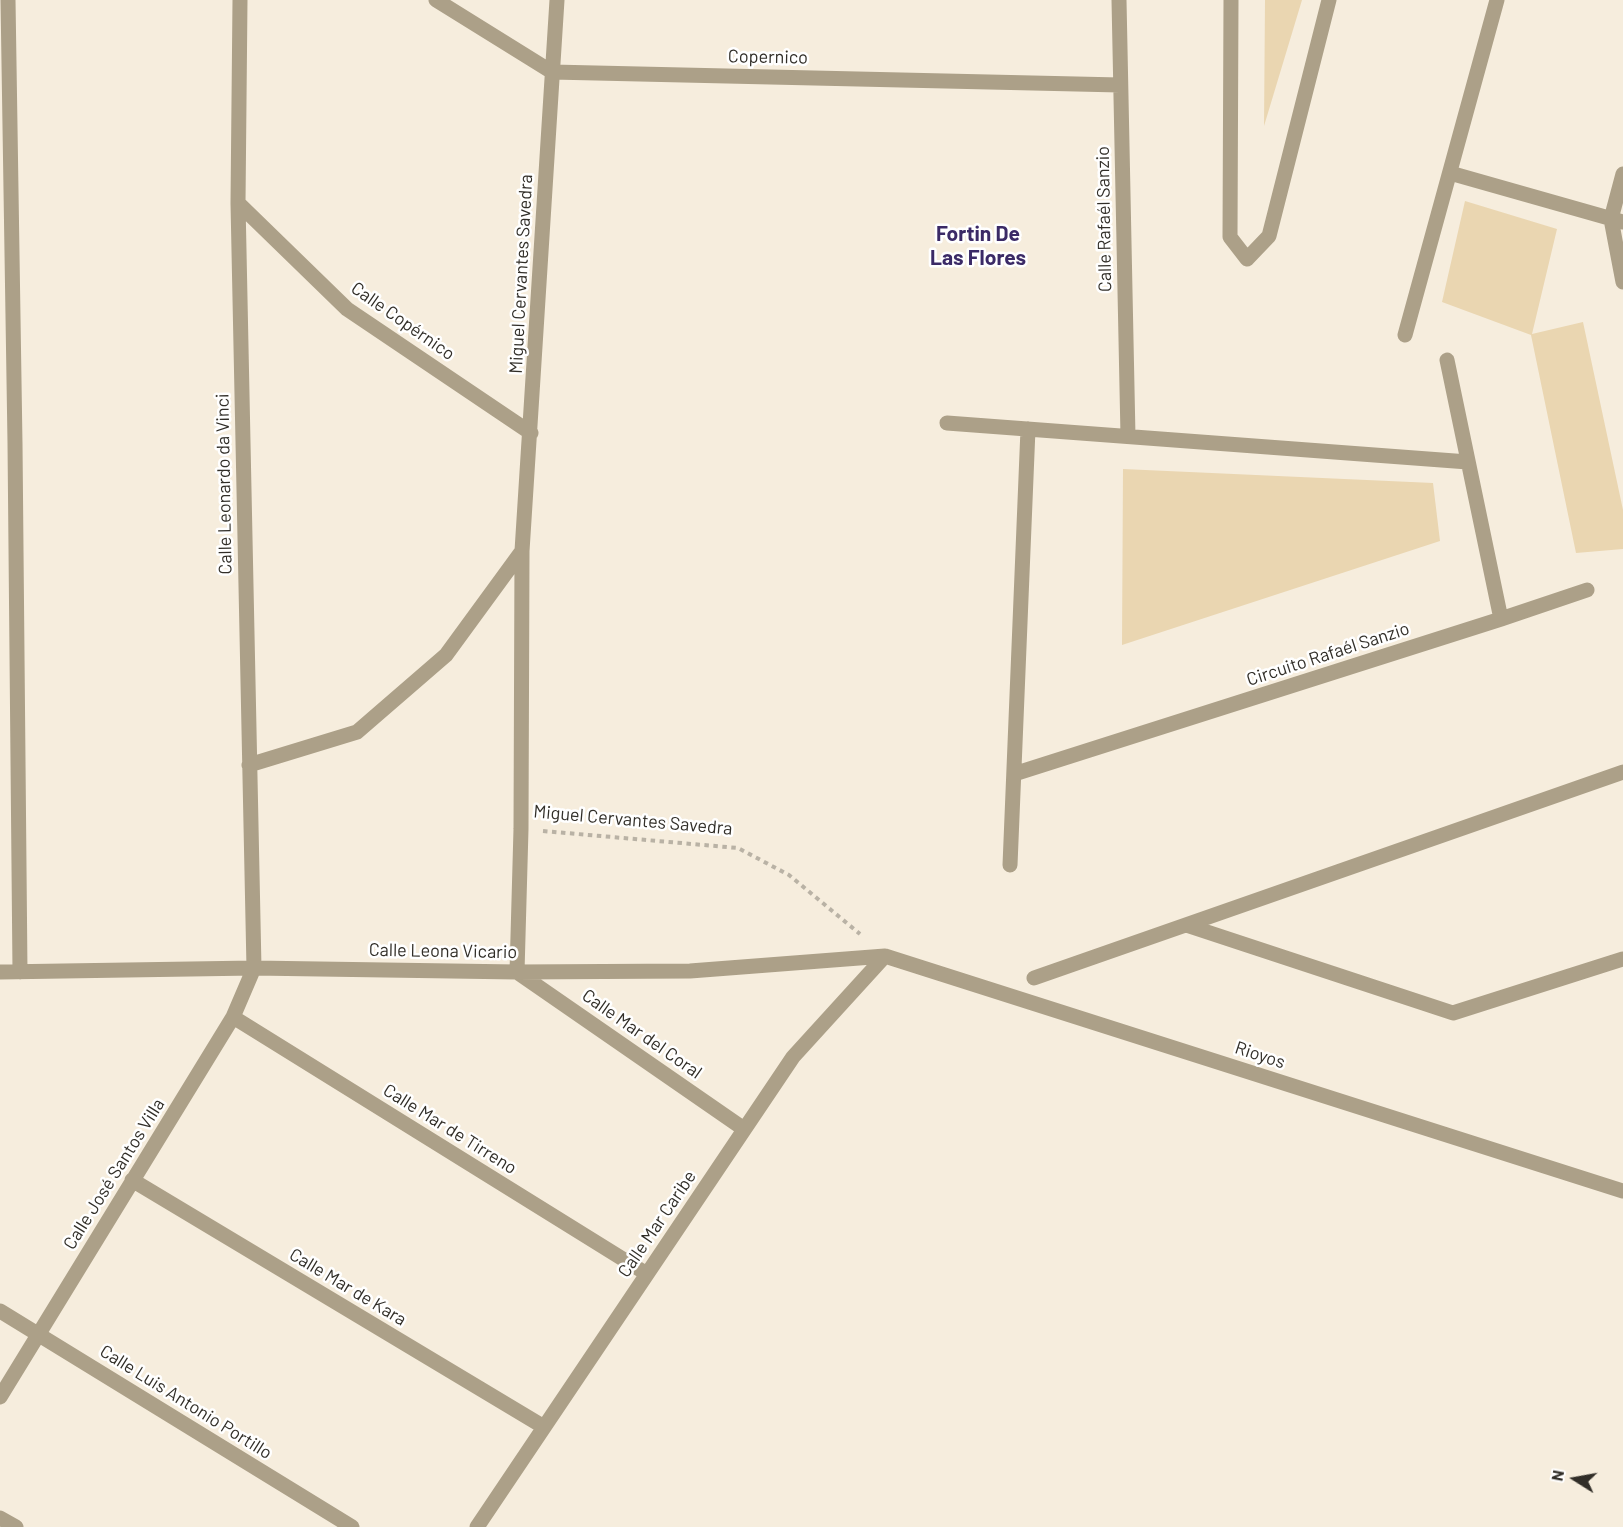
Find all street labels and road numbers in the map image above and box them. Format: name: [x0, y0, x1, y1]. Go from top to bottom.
street label: Copernico: [728, 46, 808, 68]
street label: Calle Rafaél Sanzio: [1092, 146, 1116, 292]
street label: Miguel Cervantes Savedra: [505, 174, 537, 374]
street label: Calle Copérnico: [347, 277, 459, 365]
street label: Calle Leonardo da Vinci: [212, 393, 236, 575]
street label: Circuito Rafaél Sanzio: [1244, 617, 1412, 691]
street label: Miguel Cervantes Savedra: [533, 801, 733, 839]
street label: Calle Leona Vicario: [369, 939, 517, 963]
street label: Calle Mar del Coral: [578, 985, 706, 1083]
street label: Rioyos: [1232, 1037, 1288, 1073]
street label: Calle Mar de Tirreno: [379, 1079, 521, 1179]
street label: Calle José Santos Villa: [59, 1095, 169, 1253]
street label: Calle Mar Caribe: [613, 1167, 701, 1281]
street label: Calle Mar de Kara: [286, 1244, 410, 1330]
street label: Calle Luis Antonio Portillo: [96, 1340, 276, 1464]

